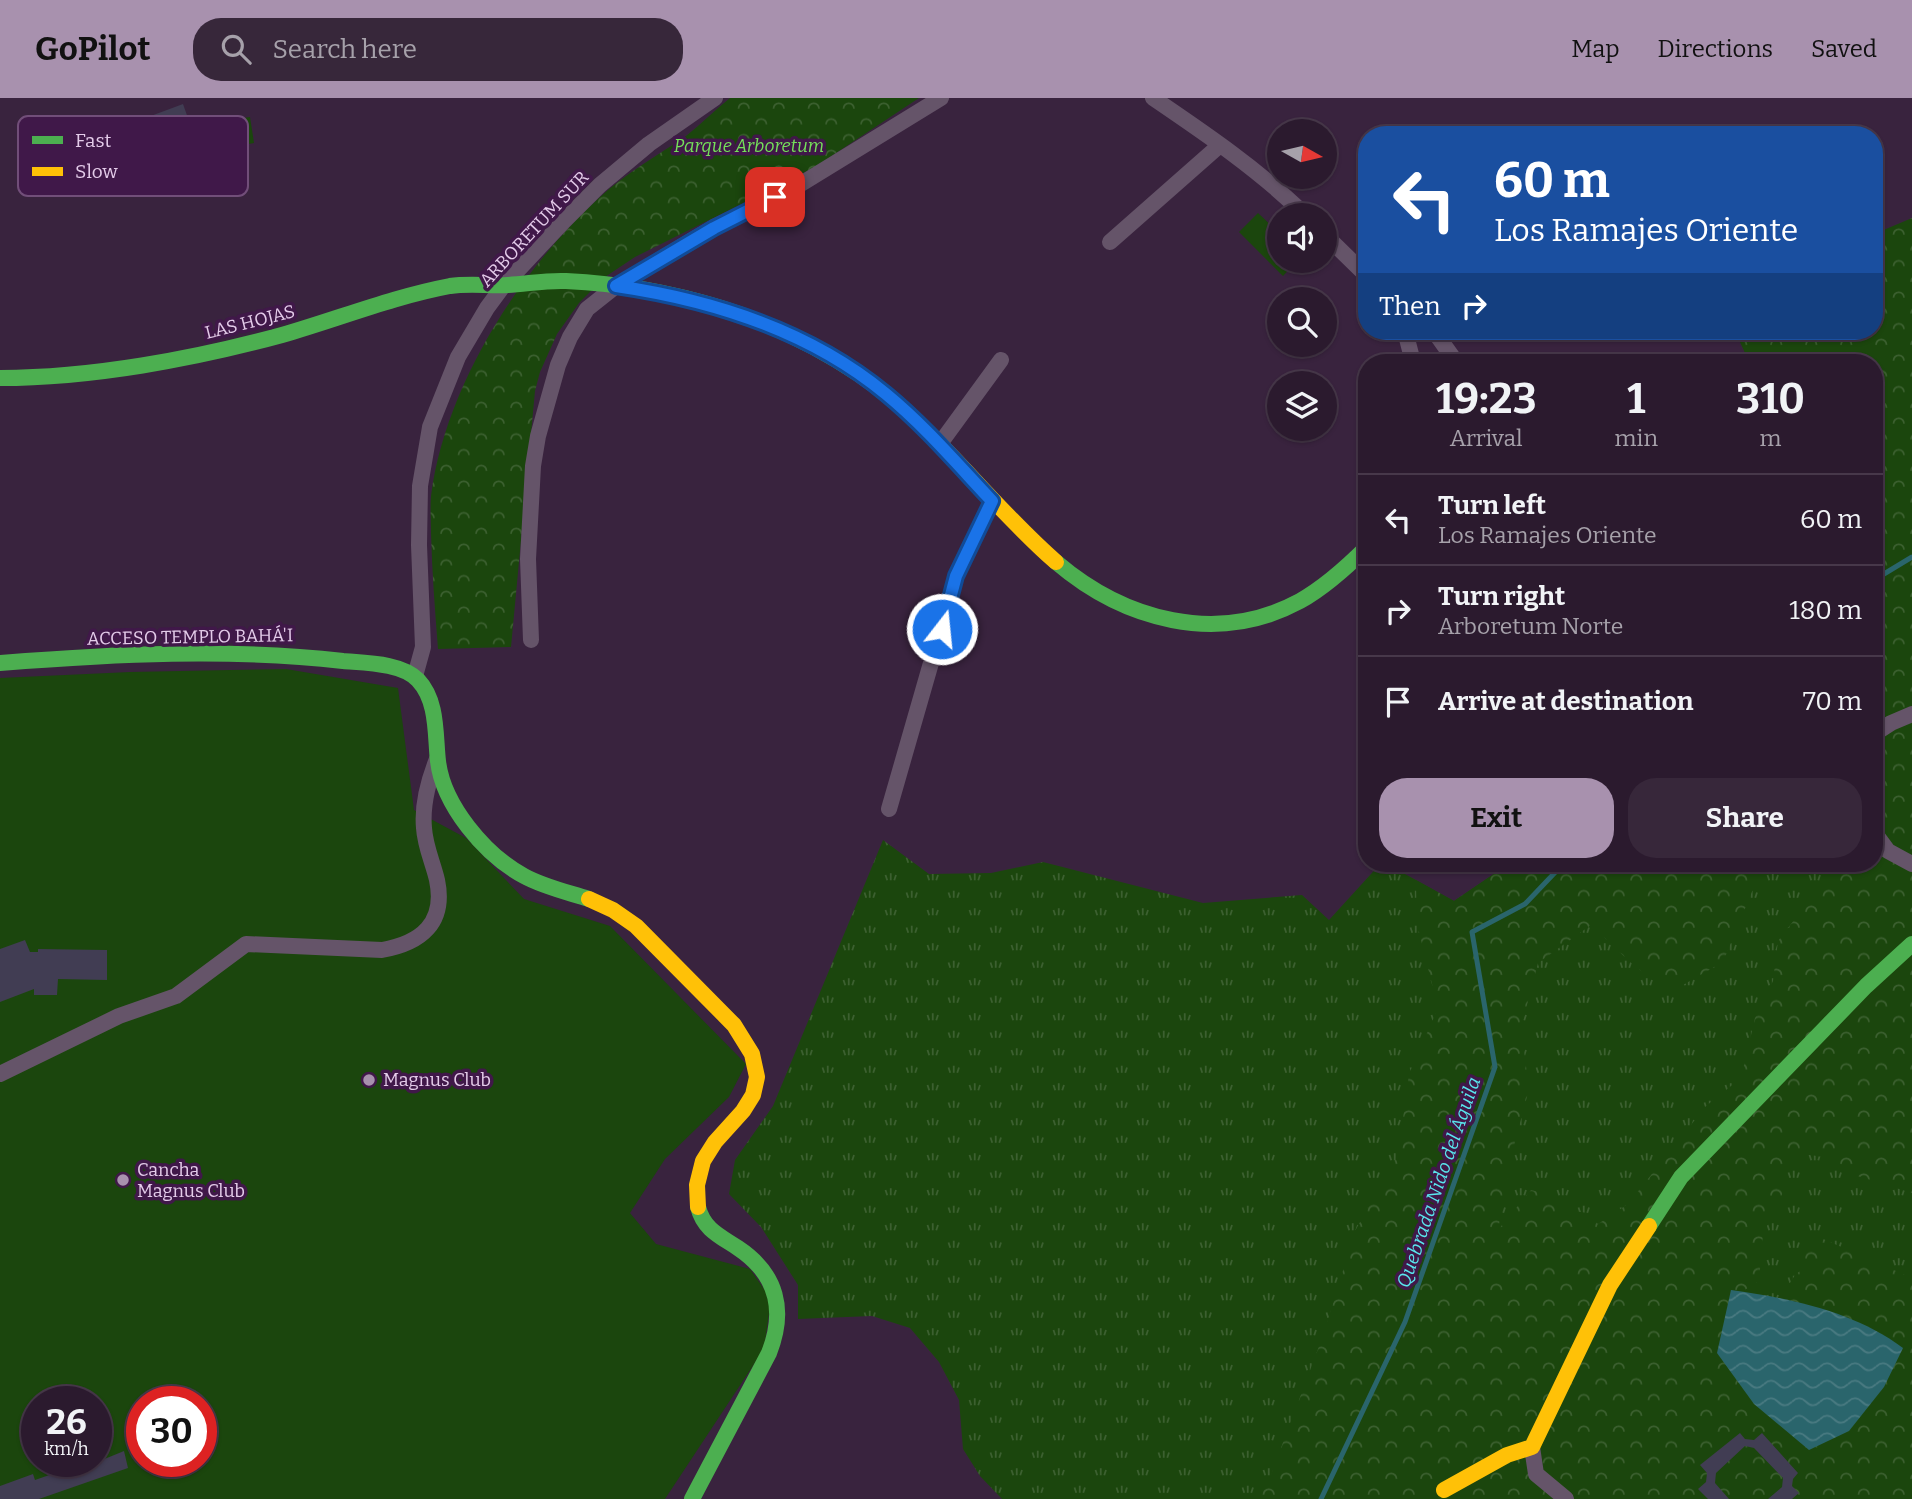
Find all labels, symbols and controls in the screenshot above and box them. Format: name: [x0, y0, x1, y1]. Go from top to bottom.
search box: [193, 18, 683, 81]
text: GoPilot: [35, 29, 151, 69]
icon: search: [217, 30, 255, 68]
text: Search here: [273, 34, 417, 65]
text: Map: [1571, 35, 1620, 63]
text: Directions: [1658, 35, 1773, 63]
text: Saved: [1811, 35, 1877, 63]
legend: [18, 116, 248, 196]
north arrow: [1267, 119, 1337, 189]
map controls: [1267, 119, 1337, 441]
text: Fast: [75, 129, 112, 152]
park label: Parque Arboretum: [674, 135, 824, 157]
text: 60 m: [1494, 151, 1610, 210]
icon: left: [1379, 154, 1470, 245]
text: Slow: [75, 160, 118, 183]
street label: ARBORETUM SUR: [475, 166, 593, 291]
pin: [745, 167, 805, 227]
icon: arrive: [756, 178, 794, 216]
button: sound: [1267, 203, 1337, 273]
text: Los Ramajes Oriente: [1494, 211, 1798, 249]
button: search: [1267, 287, 1337, 357]
icon: right: [1455, 287, 1493, 325]
text: Then: [1379, 291, 1441, 322]
street label: LAS HOJAS: [203, 300, 297, 344]
button: layers: [1267, 371, 1337, 441]
text: 19:23: [1436, 374, 1537, 424]
text: 1: [1627, 374, 1645, 424]
text: 310: [1736, 374, 1805, 424]
text: Arrival: [1450, 424, 1523, 452]
text: min: [1615, 424, 1658, 452]
text: m: [1759, 424, 1781, 452]
text: Turn left: [1438, 490, 1546, 521]
icon: left: [1379, 501, 1417, 539]
text: 60 m: [1800, 504, 1862, 535]
text: Los Ramajes Oriente: [1438, 521, 1657, 549]
text: Turn right: [1438, 581, 1565, 612]
position arrow: [905, 592, 979, 666]
icon: right: [1379, 592, 1417, 630]
text: 180 m: [1789, 595, 1862, 626]
text: Arboretum Norte: [1438, 612, 1623, 640]
street label: ACCESO TEMPLO BAHÁ'I: [87, 624, 293, 650]
icon: arrive: [1379, 683, 1417, 721]
text: Arrive at destination: [1438, 686, 1693, 717]
text: 70 m: [1803, 686, 1862, 717]
button: Exit: [1379, 778, 1614, 858]
button: Share: [1628, 778, 1862, 858]
place label: Magnus Club: [383, 1069, 491, 1091]
marker: Magnus Club: [361, 1072, 377, 1088]
water label: Quebrada Nido del Águila: [1392, 1074, 1485, 1291]
place label: Cancha Magnus Club: [137, 1159, 245, 1202]
marker: Cancha Magnus Club: [115, 1172, 131, 1188]
speed limit sign: 30: [126, 1386, 217, 1477]
text: 26: [46, 1401, 87, 1443]
text: km/h: [44, 1438, 89, 1460]

